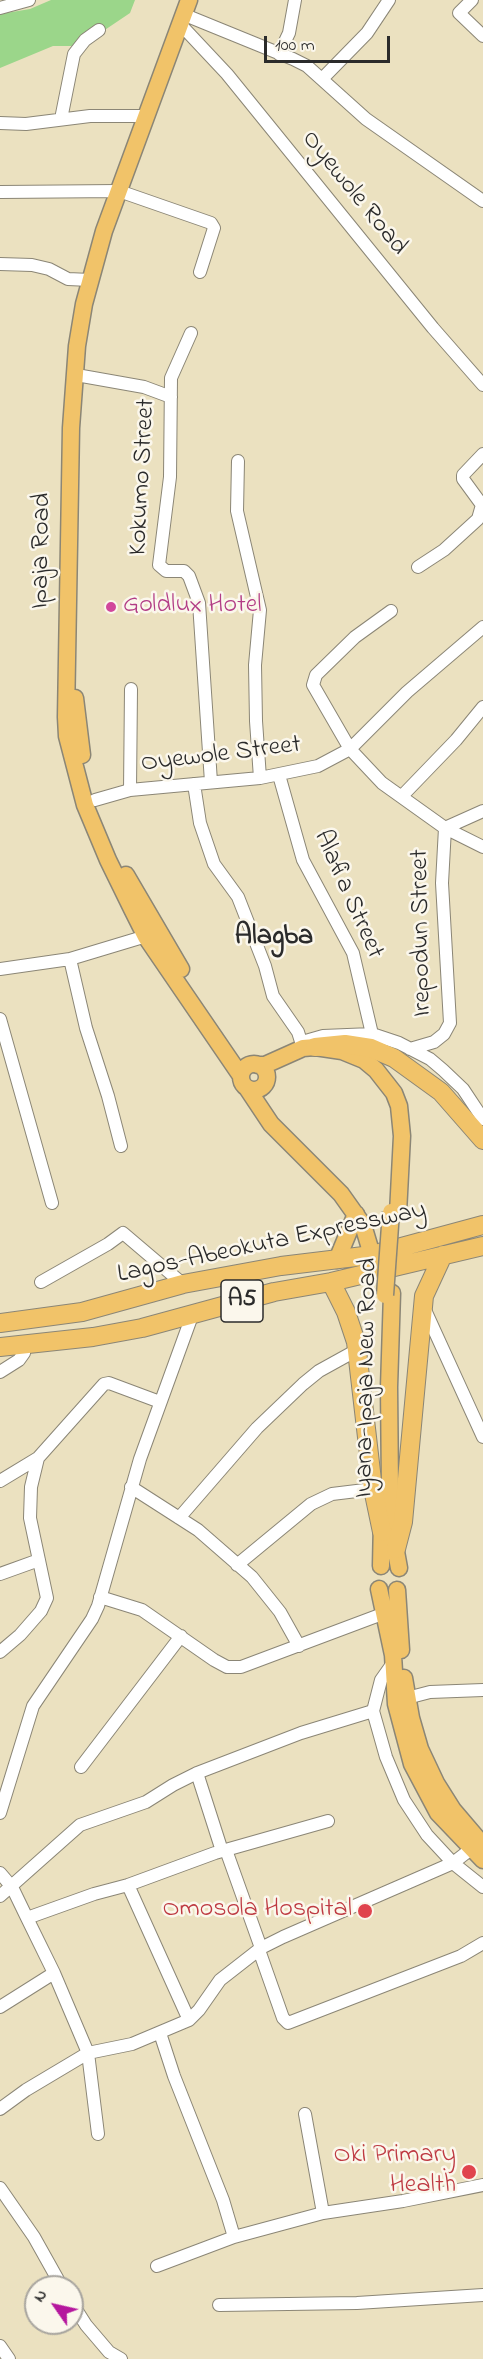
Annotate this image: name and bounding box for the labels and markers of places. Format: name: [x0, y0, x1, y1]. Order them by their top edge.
place label: Goldlux Hotel: [123, 591, 262, 623]
marker: Goldlux Hotel: [104, 600, 118, 614]
place label: Omosola Hospital: [163, 1895, 352, 1927]
marker: Omosola Hospital: [356, 1902, 374, 1920]
place label: Oki Primary Health: [333, 2141, 456, 2202]
marker: Oki Primary Health: [460, 2163, 478, 2181]

